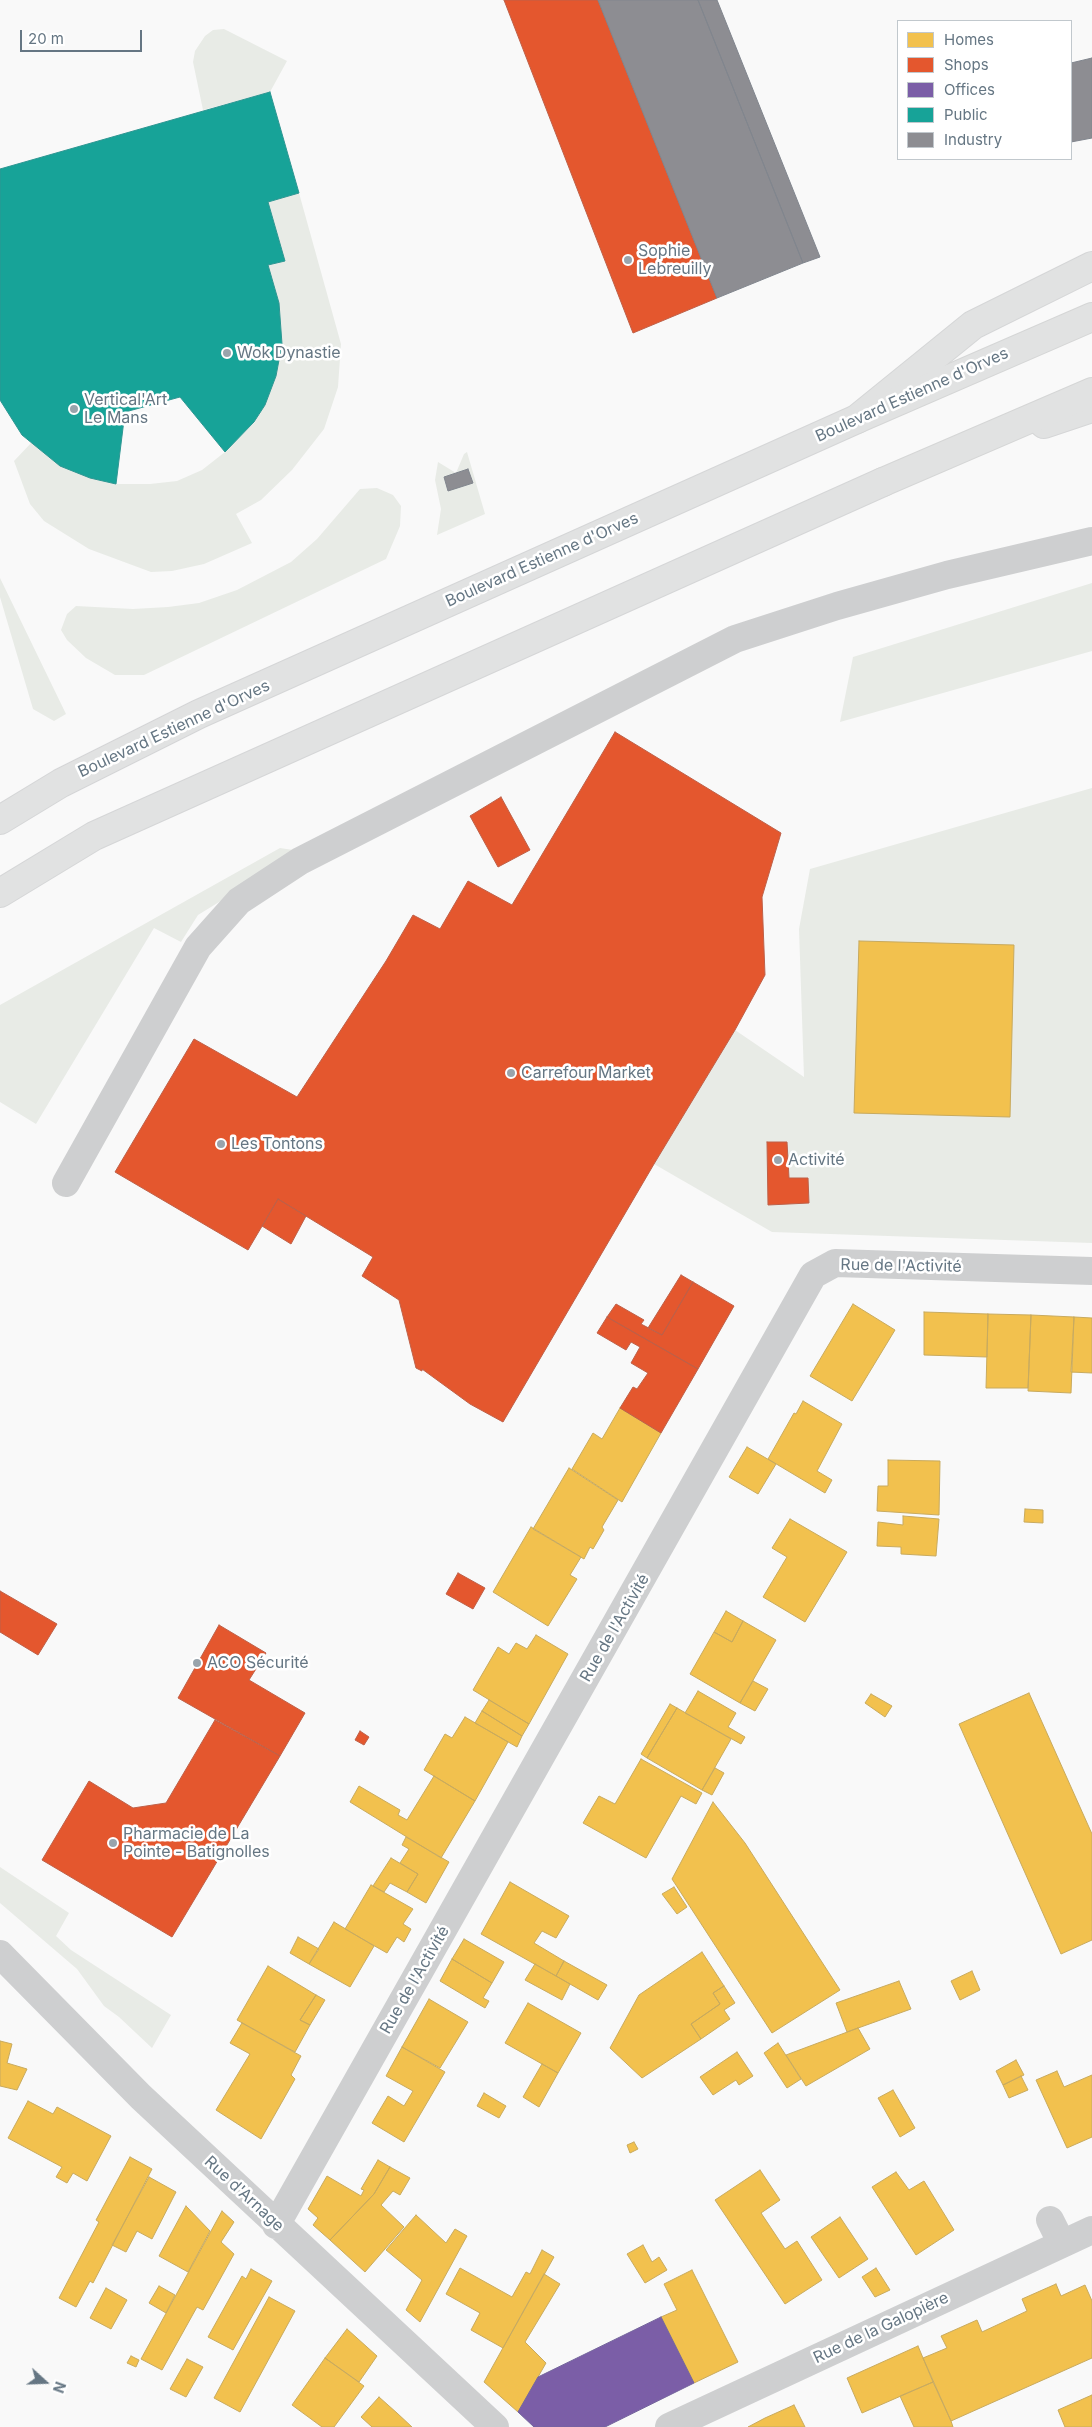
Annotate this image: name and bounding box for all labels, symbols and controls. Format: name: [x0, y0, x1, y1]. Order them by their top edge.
scale bar: [22, 20, 145, 52]
legend: [897, 20, 1072, 160]
text: 20 m: [28, 29, 64, 48]
text: Homes: [944, 30, 994, 49]
text: Shops: [944, 55, 989, 74]
text: Offices: [944, 80, 995, 99]
text: Public: [944, 105, 987, 124]
text: Industry: [944, 130, 1002, 149]
place label: Sophie Lebreuilly: [638, 241, 711, 279]
marker: Sophie Lebreuilly: [622, 254, 634, 266]
place label: Wok Dynastie: [237, 343, 341, 363]
street label: Boulevard Estienne d'Orves: [813, 344, 1011, 446]
marker: Wok Dynastie: [221, 347, 233, 359]
place label: Vertical'Art Le Mans: [84, 390, 167, 428]
marker: Vertical'Art Le Mans: [68, 403, 80, 415]
street label: Boulevard Estienne d'Orves: [443, 509, 641, 611]
street label: Boulevard Estienne d'Orves: [75, 676, 273, 782]
place label: Carrefour Market: [521, 1063, 651, 1083]
marker: Carrefour Market: [505, 1067, 517, 1079]
place label: Les Tontons: [231, 1134, 323, 1154]
marker: Les Tontons: [215, 1138, 227, 1150]
place label: Activité: [788, 1150, 845, 1170]
marker: Activité: [772, 1154, 784, 1166]
street label: Rue de l'Activité: [840, 1255, 962, 1277]
street label: Rue de l'Activité: [576, 1571, 654, 1685]
place label: ACO Sécurité: [207, 1653, 309, 1673]
marker: ACO Sécurité: [191, 1657, 203, 1669]
place label: Pharmacie de La Pointe - Batignolles: [123, 1824, 270, 1862]
marker: Pharmacie de La Pointe - Batignolles: [107, 1837, 119, 1849]
street label: Rue de l'Activité: [376, 1923, 454, 2037]
street label: Rue d'Arnage: [200, 2152, 288, 2236]
street label: Rue de la Galopière: [810, 2288, 952, 2368]
north arrow: [20, 2357, 70, 2407]
text: N: [50, 2379, 69, 2395]

